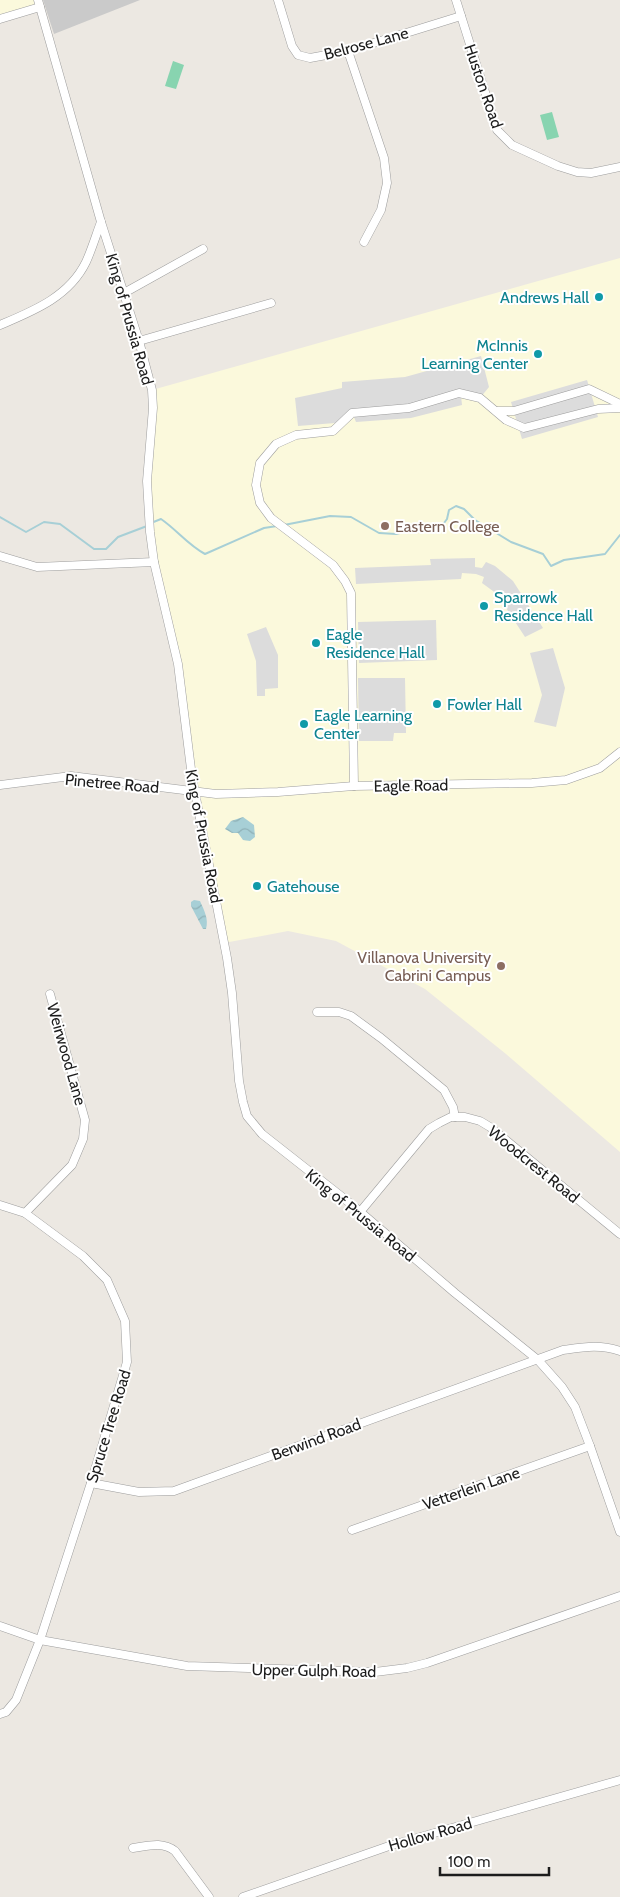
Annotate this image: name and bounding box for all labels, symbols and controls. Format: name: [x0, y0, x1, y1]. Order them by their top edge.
street label: Belrose Lane: [322, 23, 410, 64]
street label: Huston Road: [460, 42, 507, 131]
street label: King of Prussia Road: [102, 251, 157, 387]
place label: Andrews Hall: [500, 288, 589, 307]
marker: Andrews Hall: [593, 291, 605, 303]
place label: McInnis Learning Center: [421, 336, 529, 373]
marker: McInnis Learning Center: [532, 348, 544, 360]
place label: Eastern College: [395, 517, 500, 536]
marker: Eastern College: [379, 520, 391, 532]
place label: Sparrowk Residence Hall: [494, 588, 593, 625]
marker: Sparrowk Residence Hall: [478, 600, 490, 612]
place label: Eagle Residence Hall: [326, 625, 425, 662]
marker: Eagle Residence Hall: [310, 637, 322, 649]
place label: Fowler Hall: [447, 695, 522, 714]
marker: Fowler Hall: [431, 698, 443, 710]
place label: Eagle Learning Center: [314, 706, 413, 743]
marker: Eagle Learning Center: [298, 718, 310, 730]
street label: King of Prussia Road: [181, 768, 226, 905]
street label: Pinetree Road: [64, 770, 160, 797]
street label: Eagle Road: [373, 775, 449, 796]
place label: Gatehouse: [267, 877, 339, 896]
marker: Gatehouse: [251, 880, 263, 892]
place label: Villanova University Cabrini Campus: [357, 948, 491, 985]
marker: Villanova University Cabrini Campus: [495, 960, 507, 972]
street label: Weirwood Lane: [43, 1001, 90, 1108]
street label: Woodcrest Road: [484, 1122, 583, 1207]
street label: King of Prussia Road: [302, 1165, 420, 1266]
street label: Spruce Tree Road: [82, 1367, 135, 1485]
street label: Berwind Road: [269, 1414, 364, 1464]
street label: Vetterlein Lane: [420, 1463, 522, 1514]
street label: Upper Gulph Road: [251, 1660, 376, 1681]
street label: Hollow Road: [386, 1814, 474, 1855]
scale bar: [440, 1844, 549, 1876]
text: 100 m: [448, 1853, 490, 1871]

